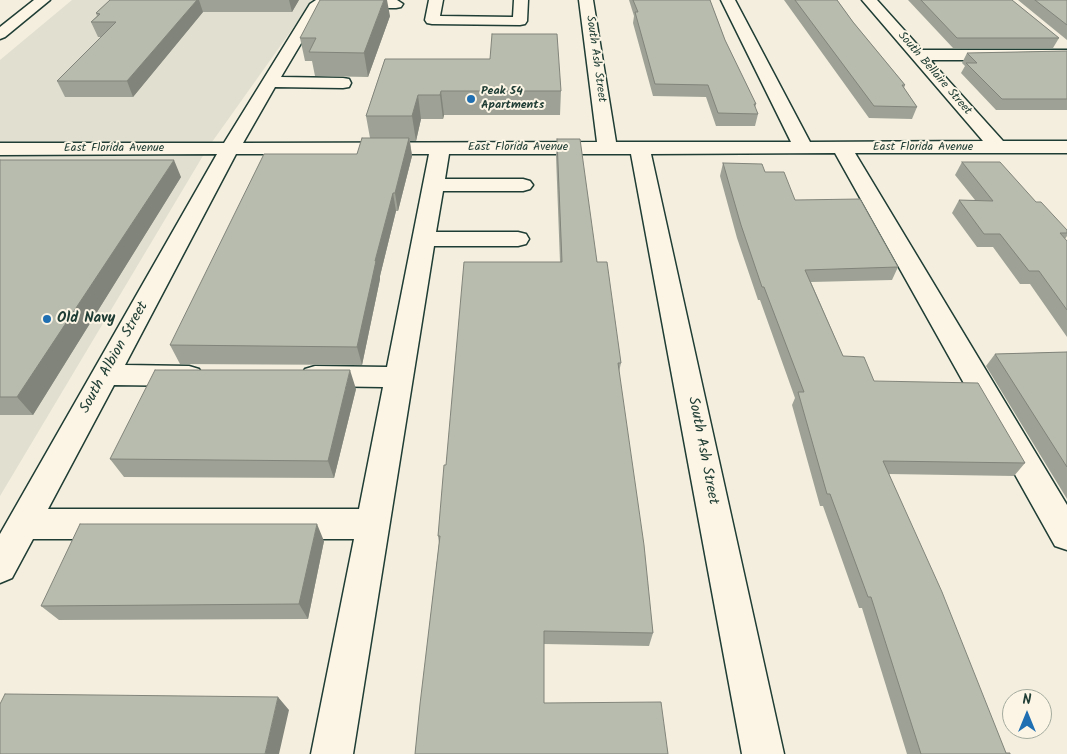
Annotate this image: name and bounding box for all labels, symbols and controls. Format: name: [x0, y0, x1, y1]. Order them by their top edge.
street label: South Ash Street: [582, 15, 608, 103]
street label: South Bellaire Street: [894, 29, 974, 119]
place label: Peak 54 Apartments: [481, 85, 544, 113]
marker: Peak 54 Apartments: [465, 93, 477, 105]
street label: East Florida Avenue: [468, 141, 568, 155]
street label: East Florida Avenue: [873, 141, 973, 155]
street label: East Florida Avenue: [64, 142, 164, 156]
street label: South Albion Street: [77, 299, 153, 417]
place label: Old Navy: [57, 310, 115, 328]
marker: Old Navy: [41, 313, 53, 325]
street label: South Ash Street: [683, 396, 721, 506]
north arrow: [1002, 689, 1052, 739]
text: N: [1023, 689, 1031, 711]

